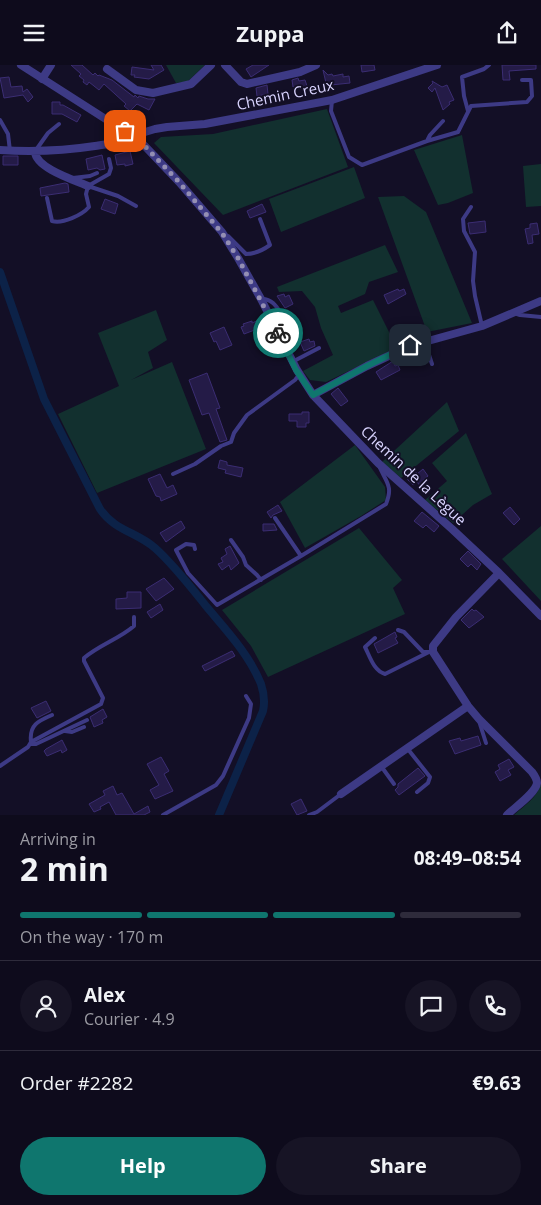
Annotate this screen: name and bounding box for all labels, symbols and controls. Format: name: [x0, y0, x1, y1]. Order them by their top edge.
text: Zuppa: [236, 18, 305, 48]
icon: menu: [20, 19, 48, 47]
icon: share: [493, 19, 521, 47]
street label: Chemin Creux: [235, 74, 336, 114]
pin: [104, 110, 146, 152]
icon: bag: [111, 117, 139, 145]
courier: [253, 308, 303, 358]
icon: bike: [264, 319, 292, 347]
pin: [389, 324, 431, 366]
icon: home: [396, 331, 424, 359]
street label: Chemin de la Lègue: [357, 421, 471, 529]
text: Arriving in: [20, 828, 96, 850]
text: 08:49–08:54: [414, 845, 521, 871]
text: 2 min: [20, 847, 109, 890]
text: On the way · 170 m: [20, 926, 163, 948]
button: person: [20, 980, 72, 1032]
button: chat: [405, 980, 457, 1032]
button: phone: [469, 980, 521, 1032]
text: Alex: [84, 982, 125, 1008]
text: Courier · 4.9: [84, 1008, 175, 1030]
text: Order #2282: [20, 1070, 133, 1096]
text: €9.63: [472, 1070, 521, 1096]
button: Help: [20, 1137, 266, 1195]
button: Share: [276, 1137, 521, 1195]

